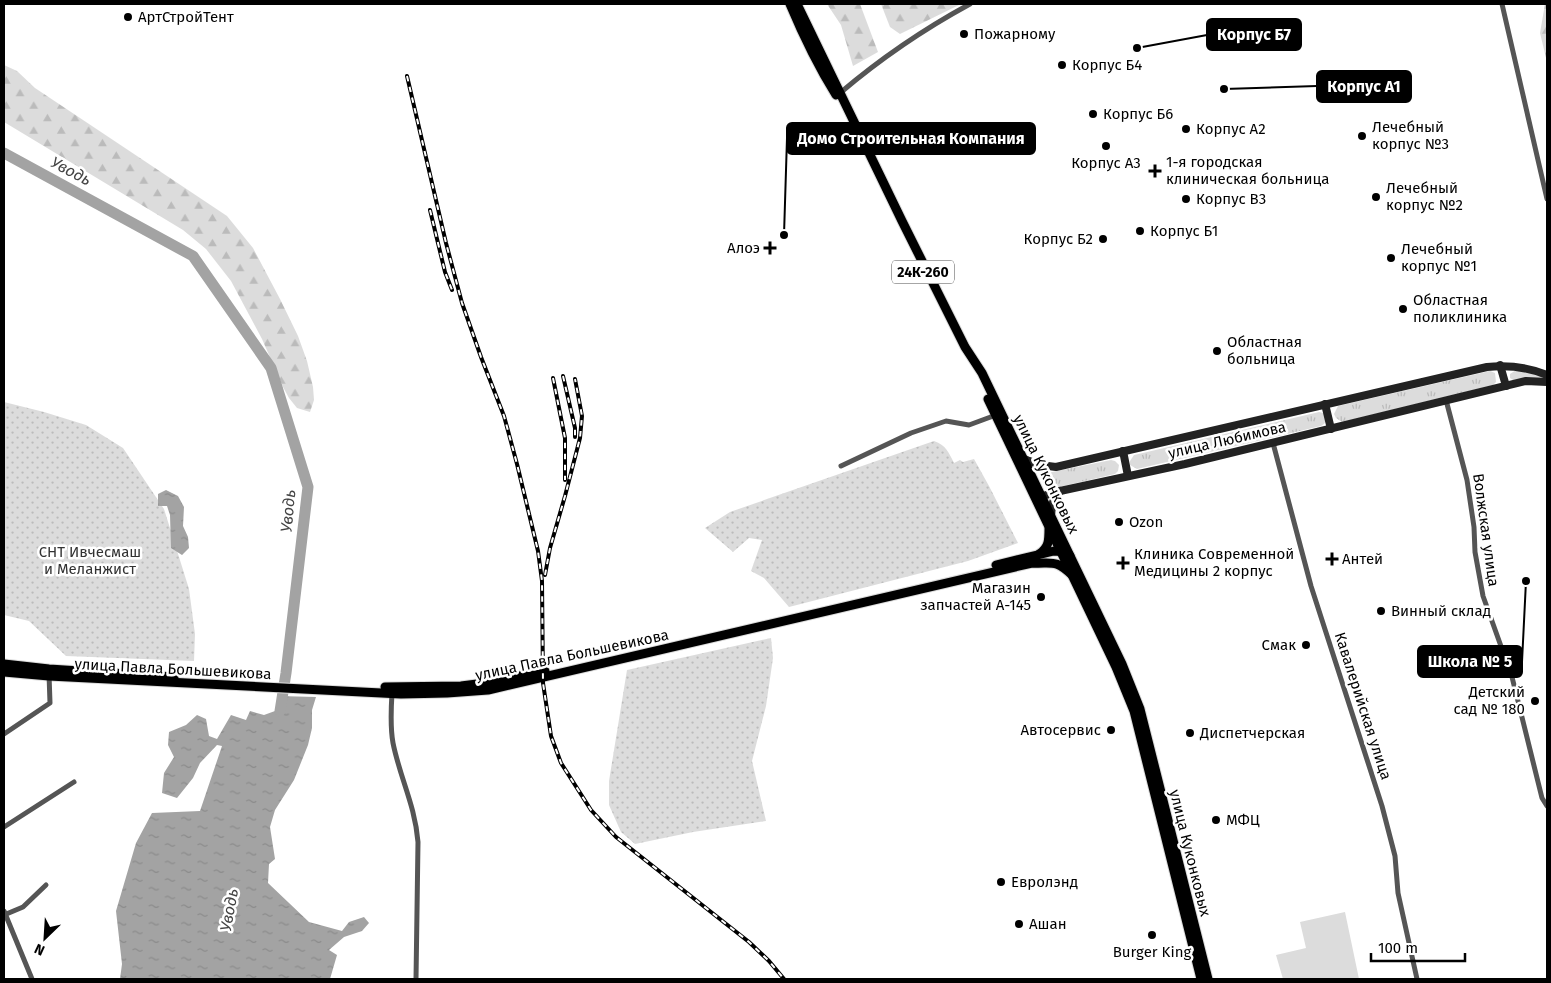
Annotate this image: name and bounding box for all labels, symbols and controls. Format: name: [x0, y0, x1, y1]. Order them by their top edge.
place label: АртСтройТент: [138, 8, 234, 26]
marker: АртСтройТент: [122, 11, 134, 23]
callout: Корпус Б7: [1207, 19, 1301, 50]
place label: Пожарному: [974, 25, 1056, 43]
text: Корпус Б7: [1217, 25, 1291, 44]
marker: Пожарному: [958, 28, 970, 40]
place label: Корпус Б4: [1072, 56, 1142, 74]
marker: Корпус Б4: [1056, 59, 1068, 71]
callout: Корпус А1: [1317, 71, 1411, 102]
text: Корпус А1: [1327, 77, 1401, 96]
place label: Корпус Б6: [1103, 105, 1173, 123]
marker: Корпус Б6: [1087, 108, 1099, 120]
place label: Лечебный корпус №3: [1372, 118, 1449, 153]
place label: Корпус А2: [1196, 120, 1266, 138]
callout: Домо Строительная Компания: [787, 123, 1035, 154]
marker: Корпус А2: [1180, 123, 1192, 135]
text: Домо Строительная Компания: [796, 129, 1025, 148]
marker: Лечебный корпус №3: [1356, 130, 1368, 142]
marker: Корпус А3: [1100, 140, 1112, 152]
water label: Уводь: [48, 153, 94, 189]
place label: 1-я городская клиническая больница: [1166, 153, 1329, 188]
place label: Корпус А3: [1071, 154, 1141, 172]
marker: 1-я городская клиническая больница: [1148, 164, 1162, 178]
place label: Лечебный корпус №2: [1386, 179, 1463, 214]
place label: Корпус В3: [1196, 190, 1266, 208]
marker: Лечебный корпус №2: [1370, 191, 1382, 203]
marker: Корпус В3: [1180, 193, 1192, 205]
place label: Корпус Б1: [1150, 222, 1218, 240]
marker: Корпус Б1: [1134, 225, 1146, 237]
place label: Корпус Б2: [1024, 230, 1093, 248]
marker: Корпус Б2: [1097, 233, 1109, 245]
place label: Алоэ: [727, 239, 760, 257]
place label: Лечебный корпус №1: [1401, 240, 1477, 275]
marker: Алоэ: [764, 242, 776, 254]
marker: Лечебный корпус №1: [1385, 252, 1397, 264]
road number: 24К-260: [892, 260, 954, 284]
place label: Областная поликлиника: [1413, 291, 1507, 326]
marker: Областная поликлиника: [1397, 303, 1409, 315]
place label: Областная больница: [1227, 333, 1302, 368]
marker: Областная больница: [1211, 345, 1223, 357]
street label: улица Куконковых: [1009, 411, 1083, 537]
street label: улица Любимова: [1166, 418, 1288, 462]
street label: Волжская улица: [1469, 472, 1503, 588]
water label: Уводь: [277, 489, 299, 533]
place label: Ozon: [1129, 513, 1163, 531]
marker: Ozon: [1113, 516, 1125, 528]
park label: СНТ Ивчесмаш и Меланжист: [39, 543, 141, 578]
place label: Клиника Современной Медицины 2 корпус: [1134, 545, 1294, 580]
place label: Антей: [1342, 550, 1383, 568]
marker: Антей: [1326, 553, 1338, 565]
marker: Клиника Современной Медицины 2 корпус: [1116, 556, 1130, 570]
place label: Магазин запчастей А-145: [920, 579, 1031, 614]
marker: Магазин запчастей А-145: [1035, 591, 1047, 603]
place label: Винный склад: [1391, 602, 1491, 620]
marker: Винный склад: [1375, 605, 1387, 617]
street label: улица Павла Большевикова: [474, 626, 670, 684]
street label: Кавалерийская улица: [1331, 630, 1395, 782]
place label: Смак: [1262, 636, 1296, 654]
marker: Смак: [1300, 639, 1312, 651]
callout: Школа № 5: [1418, 646, 1522, 677]
text: Школа № 5: [1428, 652, 1513, 671]
street label: улица Павла Большевикова: [74, 655, 272, 683]
place label: Детский сад № 180: [1454, 683, 1525, 718]
marker: Детский сад № 180: [1529, 695, 1541, 707]
place label: Автосервис: [1021, 721, 1101, 739]
marker: Автосервис: [1105, 724, 1117, 736]
place label: Диспетчерская: [1199, 724, 1305, 742]
marker: Диспетчерская: [1184, 727, 1196, 739]
street label: улица Куконковых: [1166, 788, 1215, 919]
place label: МФЦ: [1226, 811, 1260, 829]
marker: МФЦ: [1210, 814, 1222, 826]
place label: Евролэнд: [1011, 873, 1078, 891]
marker: Евролэнд: [995, 876, 1007, 888]
water label: Уводь: [216, 887, 242, 933]
north arrow: [20, 913, 70, 963]
place label: Ашан: [1029, 915, 1067, 933]
marker: Ашан: [1013, 918, 1025, 930]
marker: Burger King: [1146, 929, 1158, 941]
scale bar: [1371, 930, 1465, 962]
text: 100 m: [1378, 939, 1418, 957]
text: N: [32, 940, 48, 959]
place label: Burger King: [1113, 943, 1191, 961]

